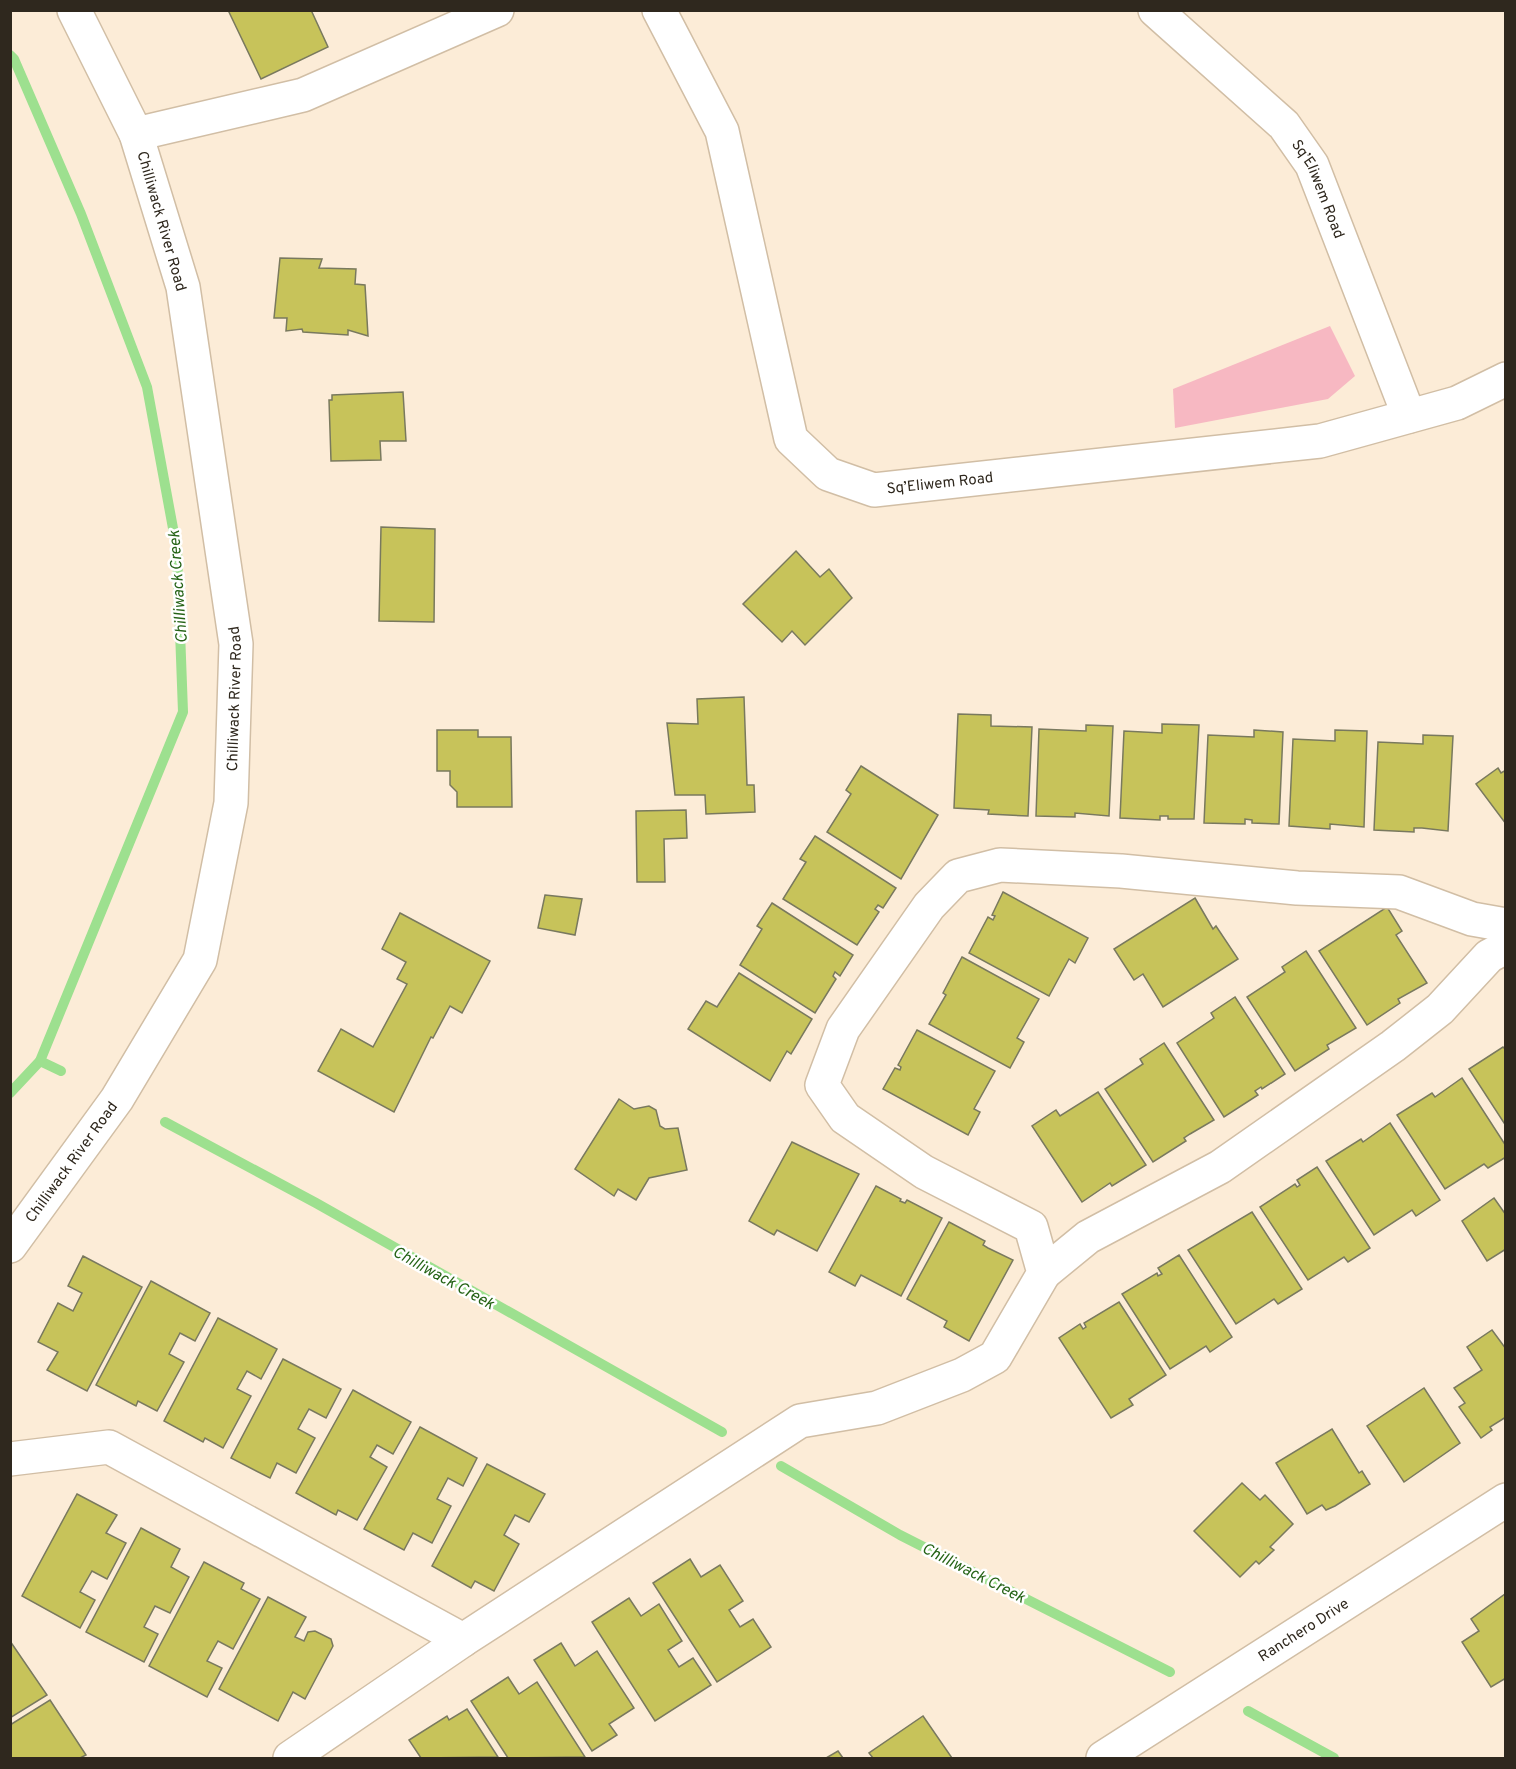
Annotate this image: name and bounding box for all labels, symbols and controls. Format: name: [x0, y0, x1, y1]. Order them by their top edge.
street label: Sq’Eliwem Road: [1286, 136, 1348, 242]
street label: Chilliwack River Road: [131, 149, 190, 294]
street label: Sq’Eliwem Road: [886, 469, 994, 500]
water label: Chilliwack Creek: [165, 529, 193, 644]
street label: Chilliwack River Road: [224, 625, 247, 772]
street label: Chilliwack River Road: [22, 1099, 123, 1227]
water label: Chilliwack Creek: [389, 1243, 498, 1315]
water label: Chilliwack Creek: [918, 1539, 1029, 1609]
street label: Ranchero Drive: [1255, 1595, 1353, 1667]

